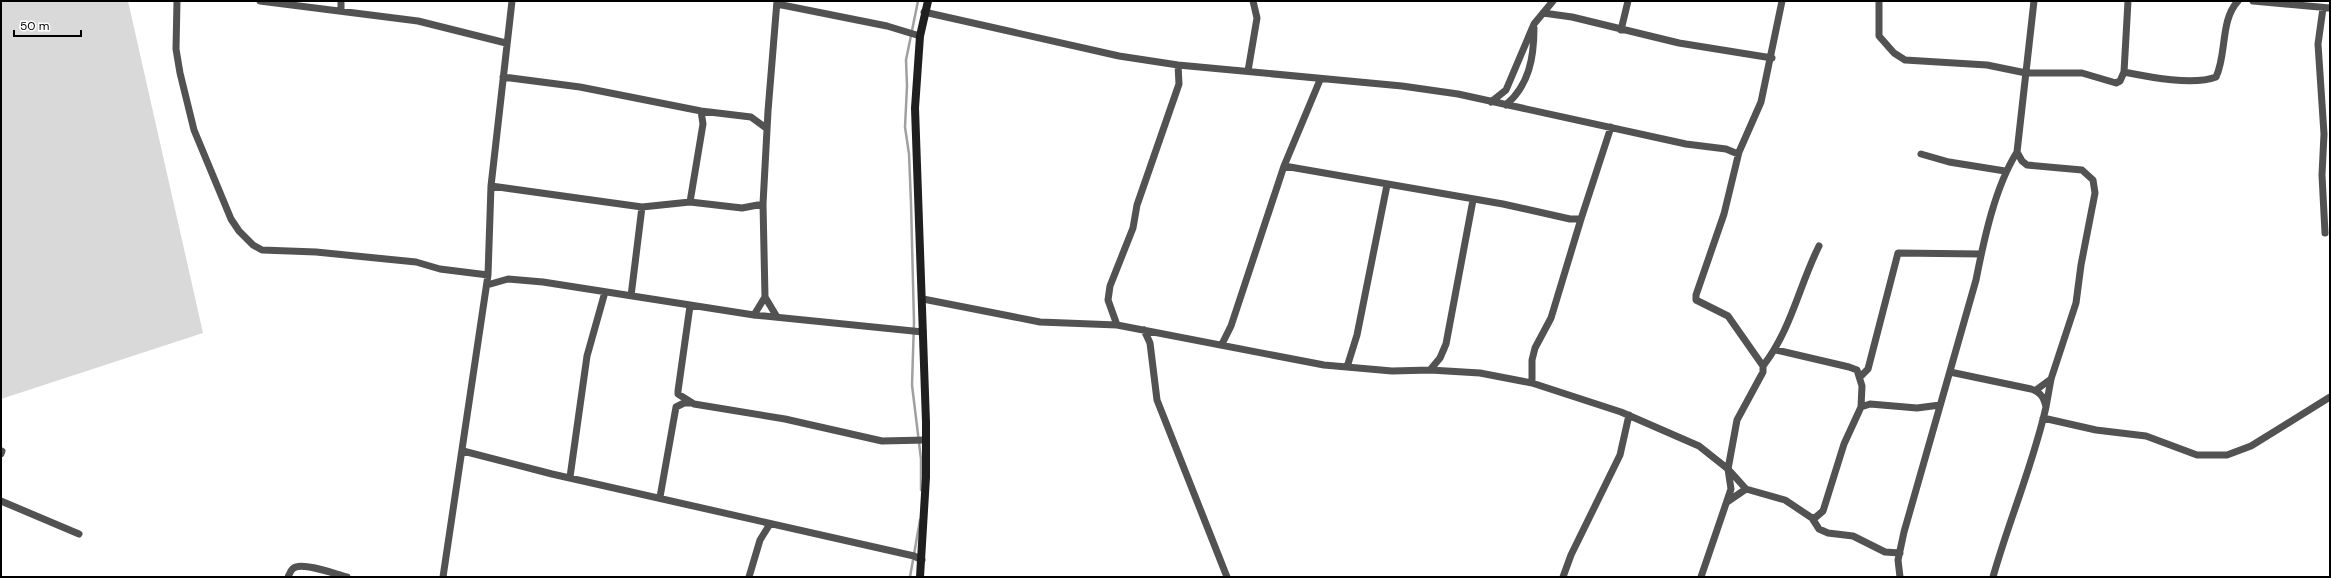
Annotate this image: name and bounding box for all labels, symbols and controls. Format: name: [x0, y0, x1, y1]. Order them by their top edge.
scale bar: [14, 12, 81, 38]
text: 50 m: [20, 18, 49, 34]

